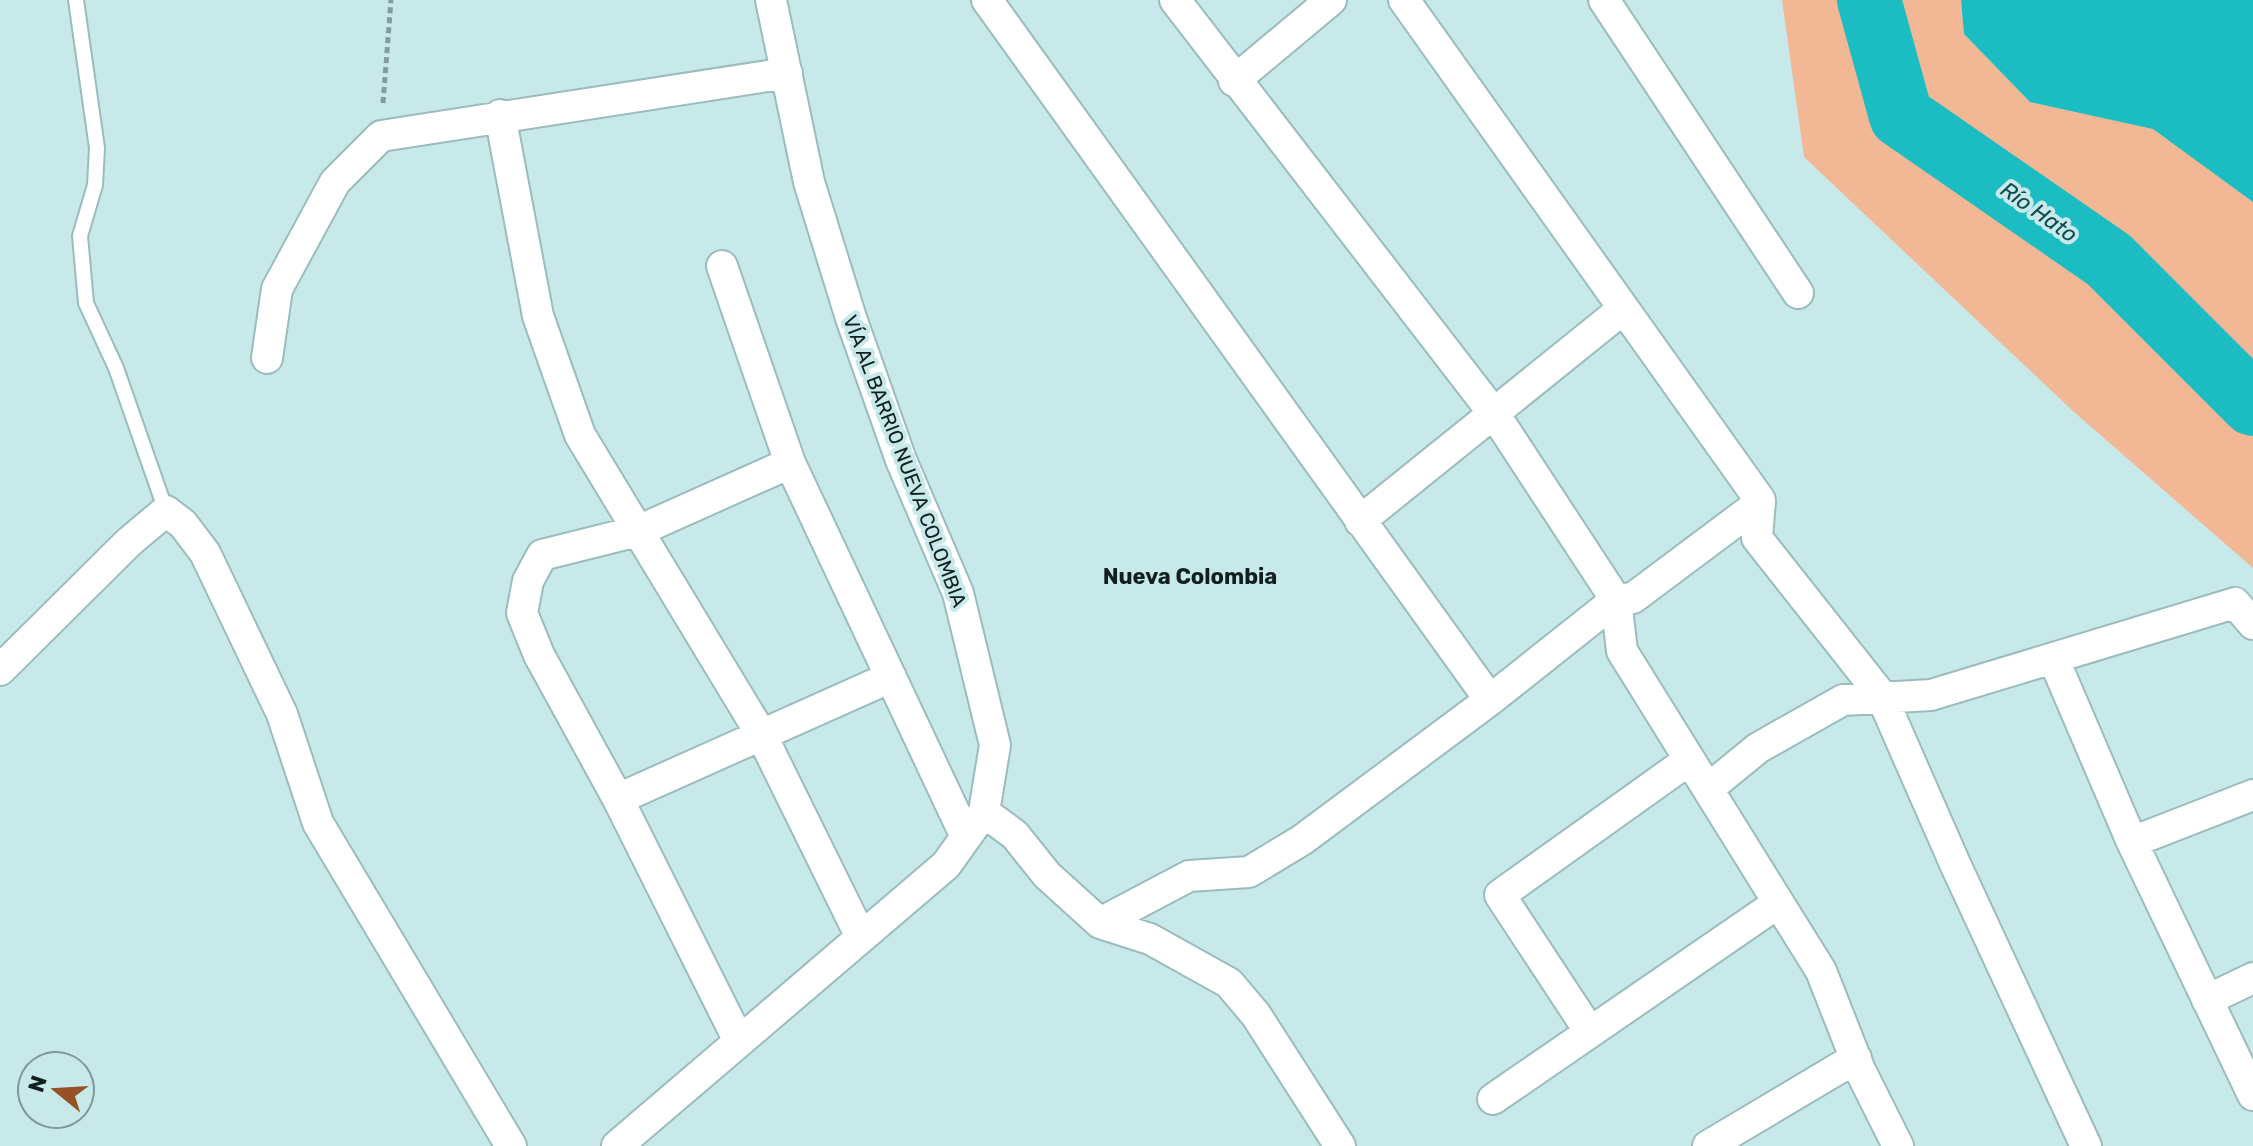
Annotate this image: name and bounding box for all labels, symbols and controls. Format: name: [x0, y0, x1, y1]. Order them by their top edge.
water label: Río Hato: [1995, 176, 2083, 248]
street label: VÍA AL BARRIO NUEVA COLOMBIA: [838, 312, 972, 610]
district label: Nueva Colombia: [1103, 563, 1277, 590]
north arrow: [16, 1050, 96, 1130]
text: N: [22, 1072, 53, 1096]

